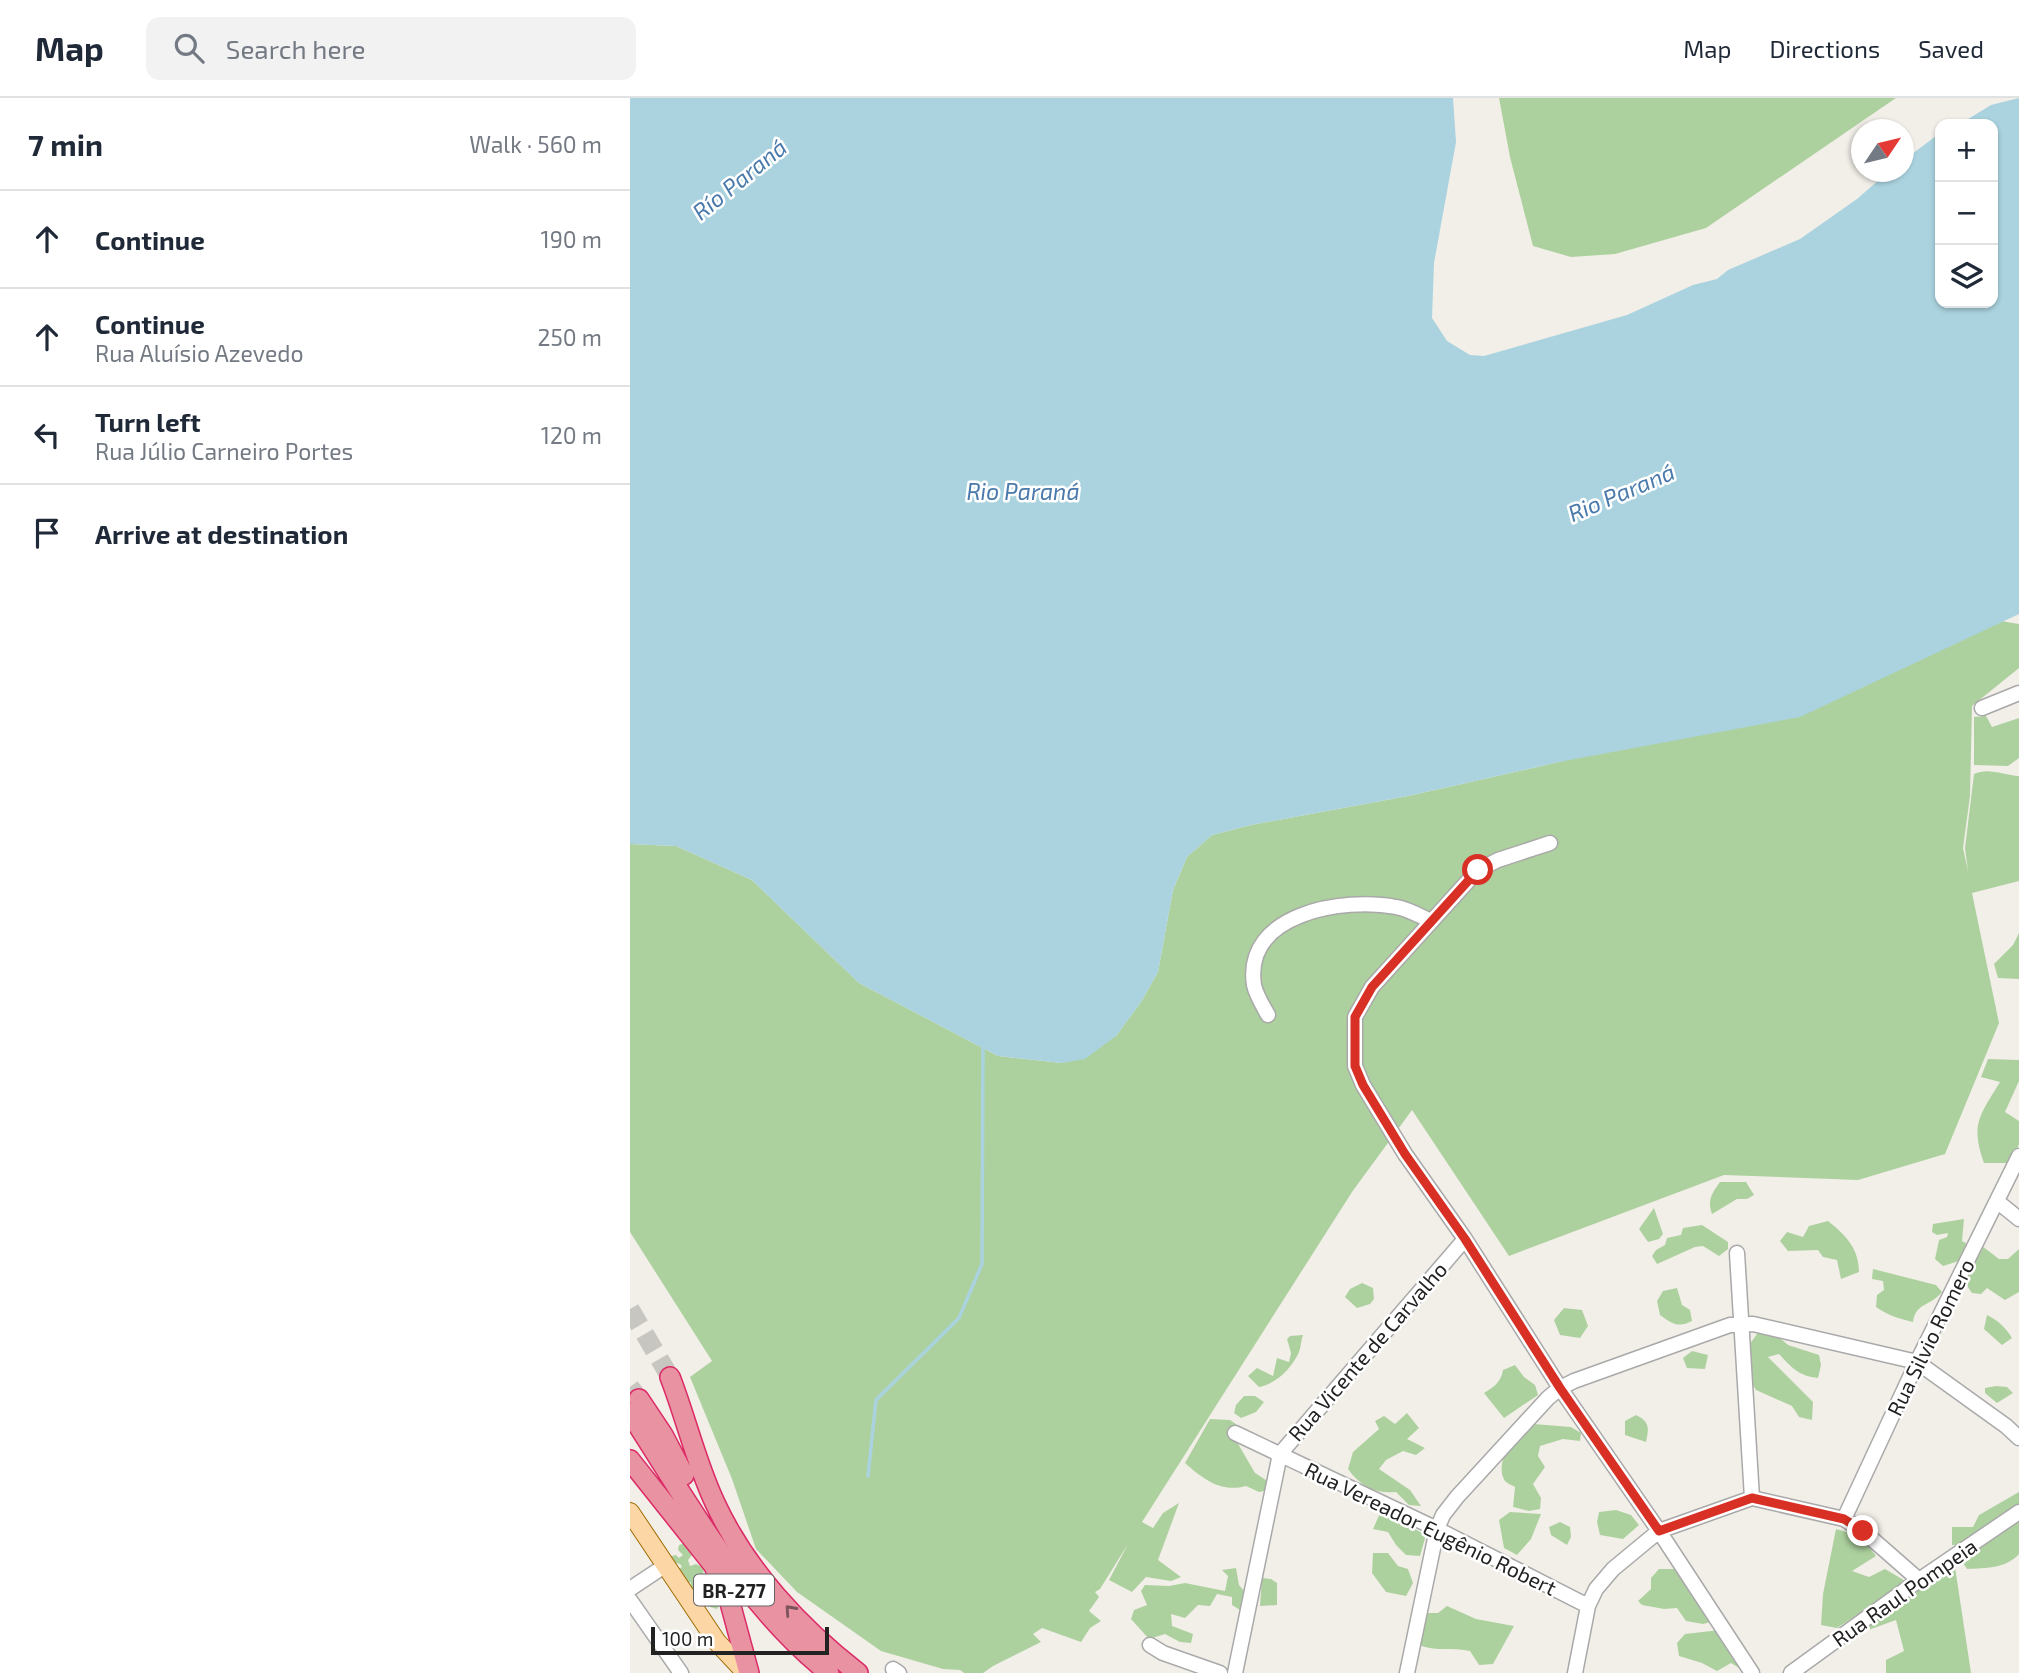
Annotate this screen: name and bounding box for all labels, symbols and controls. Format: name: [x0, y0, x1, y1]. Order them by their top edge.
search box: [146, 17, 636, 80]
text: Map: [35, 28, 104, 68]
icon: search: [170, 29, 208, 67]
text: Search here: [226, 33, 365, 64]
text: Map: [1683, 34, 1731, 63]
text: Directions: [1769, 34, 1880, 63]
text: Saved: [1918, 34, 1984, 63]
north arrow: [1851, 119, 1914, 182]
map controls: [1935, 119, 1998, 308]
button: +: [1935, 119, 1998, 182]
text: 7 min: [28, 126, 103, 162]
text: Walk · 560 m: [469, 130, 602, 158]
water label: Río Paraná: [686, 132, 792, 226]
button: −: [1935, 182, 1998, 245]
icon: ahead: [28, 220, 66, 258]
text: Continue: [95, 224, 205, 255]
text: 190 m: [541, 225, 602, 253]
button: layers: [1935, 245, 1998, 308]
text: Continue: [95, 308, 205, 339]
icon: ahead: [28, 318, 66, 356]
text: 250 m: [538, 323, 602, 351]
text: Rua Aluísio Azevedo: [95, 339, 303, 367]
text: Turn left: [95, 406, 201, 437]
icon: left: [28, 416, 66, 454]
text: 120 m: [541, 421, 602, 449]
text: Rua Júlio Carneiro Portes: [95, 437, 353, 465]
water label: Rio Paraná: [1563, 457, 1679, 527]
water label: Rio Paraná: [966, 477, 1080, 505]
icon: arrive: [28, 514, 66, 552]
text: Arrive at destination: [95, 518, 348, 549]
route start: [1462, 854, 1493, 885]
street label: Rua Silvio Romero: [1881, 1254, 1979, 1420]
street label: Rua Vicente de Carvalho: [1282, 1256, 1452, 1446]
street label: Rua Vereador Eugênio Robert: [1301, 1456, 1561, 1600]
route end: [1847, 1515, 1878, 1546]
street label: Rua Raul Pompeia: [1827, 1533, 1981, 1651]
road number: BR-277: [694, 1574, 774, 1606]
one-way arrow: [786, 1605, 798, 1618]
scale bar: [651, 1624, 830, 1656]
text: 100 m: [662, 1627, 713, 1650]

